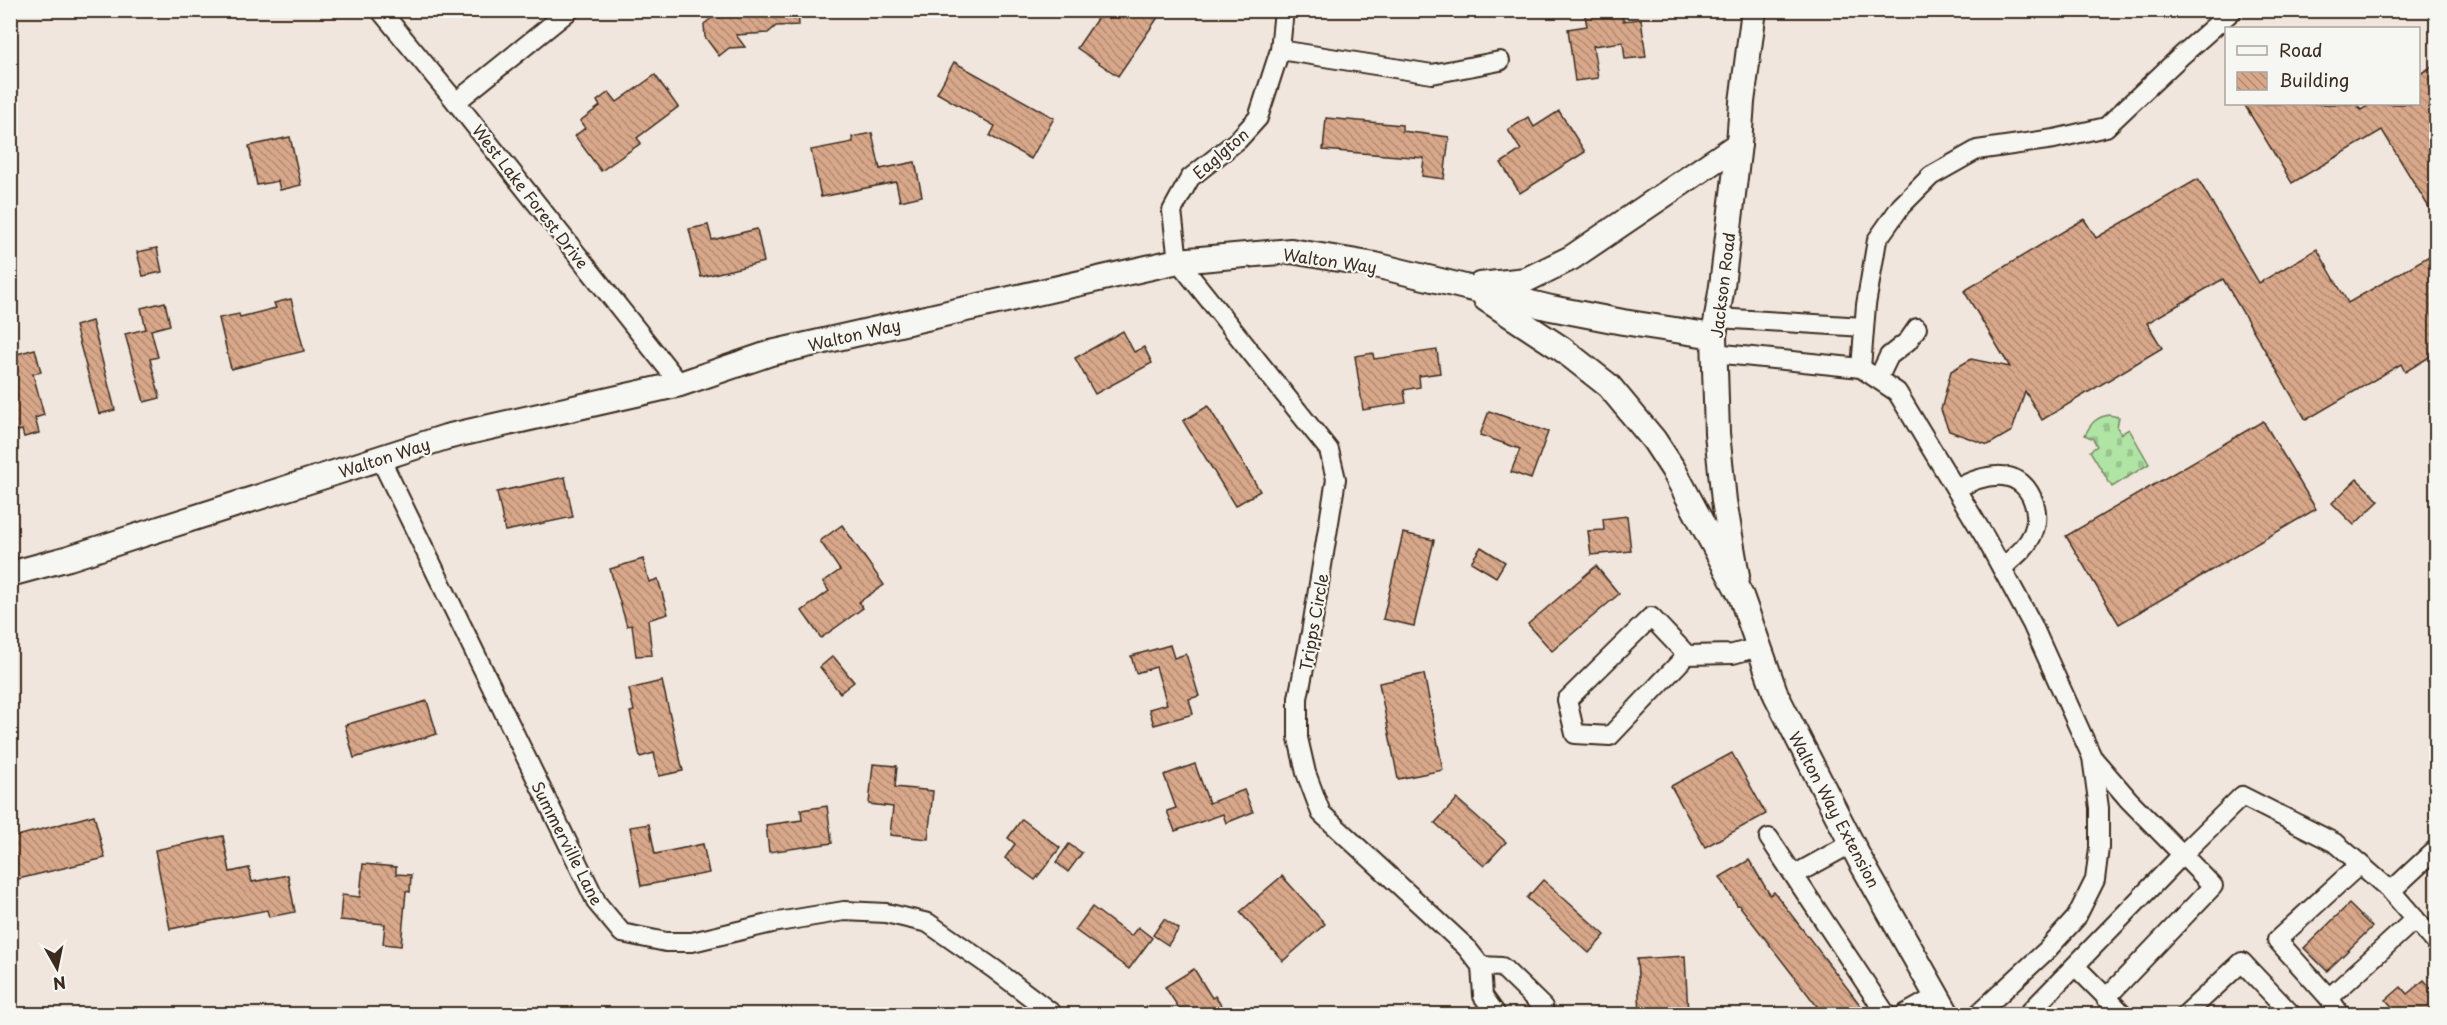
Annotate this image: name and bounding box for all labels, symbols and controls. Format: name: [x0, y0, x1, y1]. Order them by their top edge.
legend: [2225, 27, 2420, 105]
text: Road: [2279, 36, 2323, 63]
text: Building: [2279, 66, 2349, 93]
street label: West Lake Forest Drive: [467, 119, 595, 273]
street label: Eaglgton: [1187, 122, 1253, 184]
street label: Jackson Road: [1704, 231, 1740, 339]
street label: Walton Way: [1281, 242, 1379, 278]
street label: Walton Way: [805, 312, 903, 356]
street label: Walton Way: [335, 431, 433, 483]
street label: Tripps Circle: [1293, 571, 1333, 673]
street label: Walton Way Extension: [1784, 726, 1886, 892]
street label: Summerville Lane: [526, 777, 610, 909]
north arrow: [27, 938, 87, 998]
text: N: [51, 971, 68, 997]

